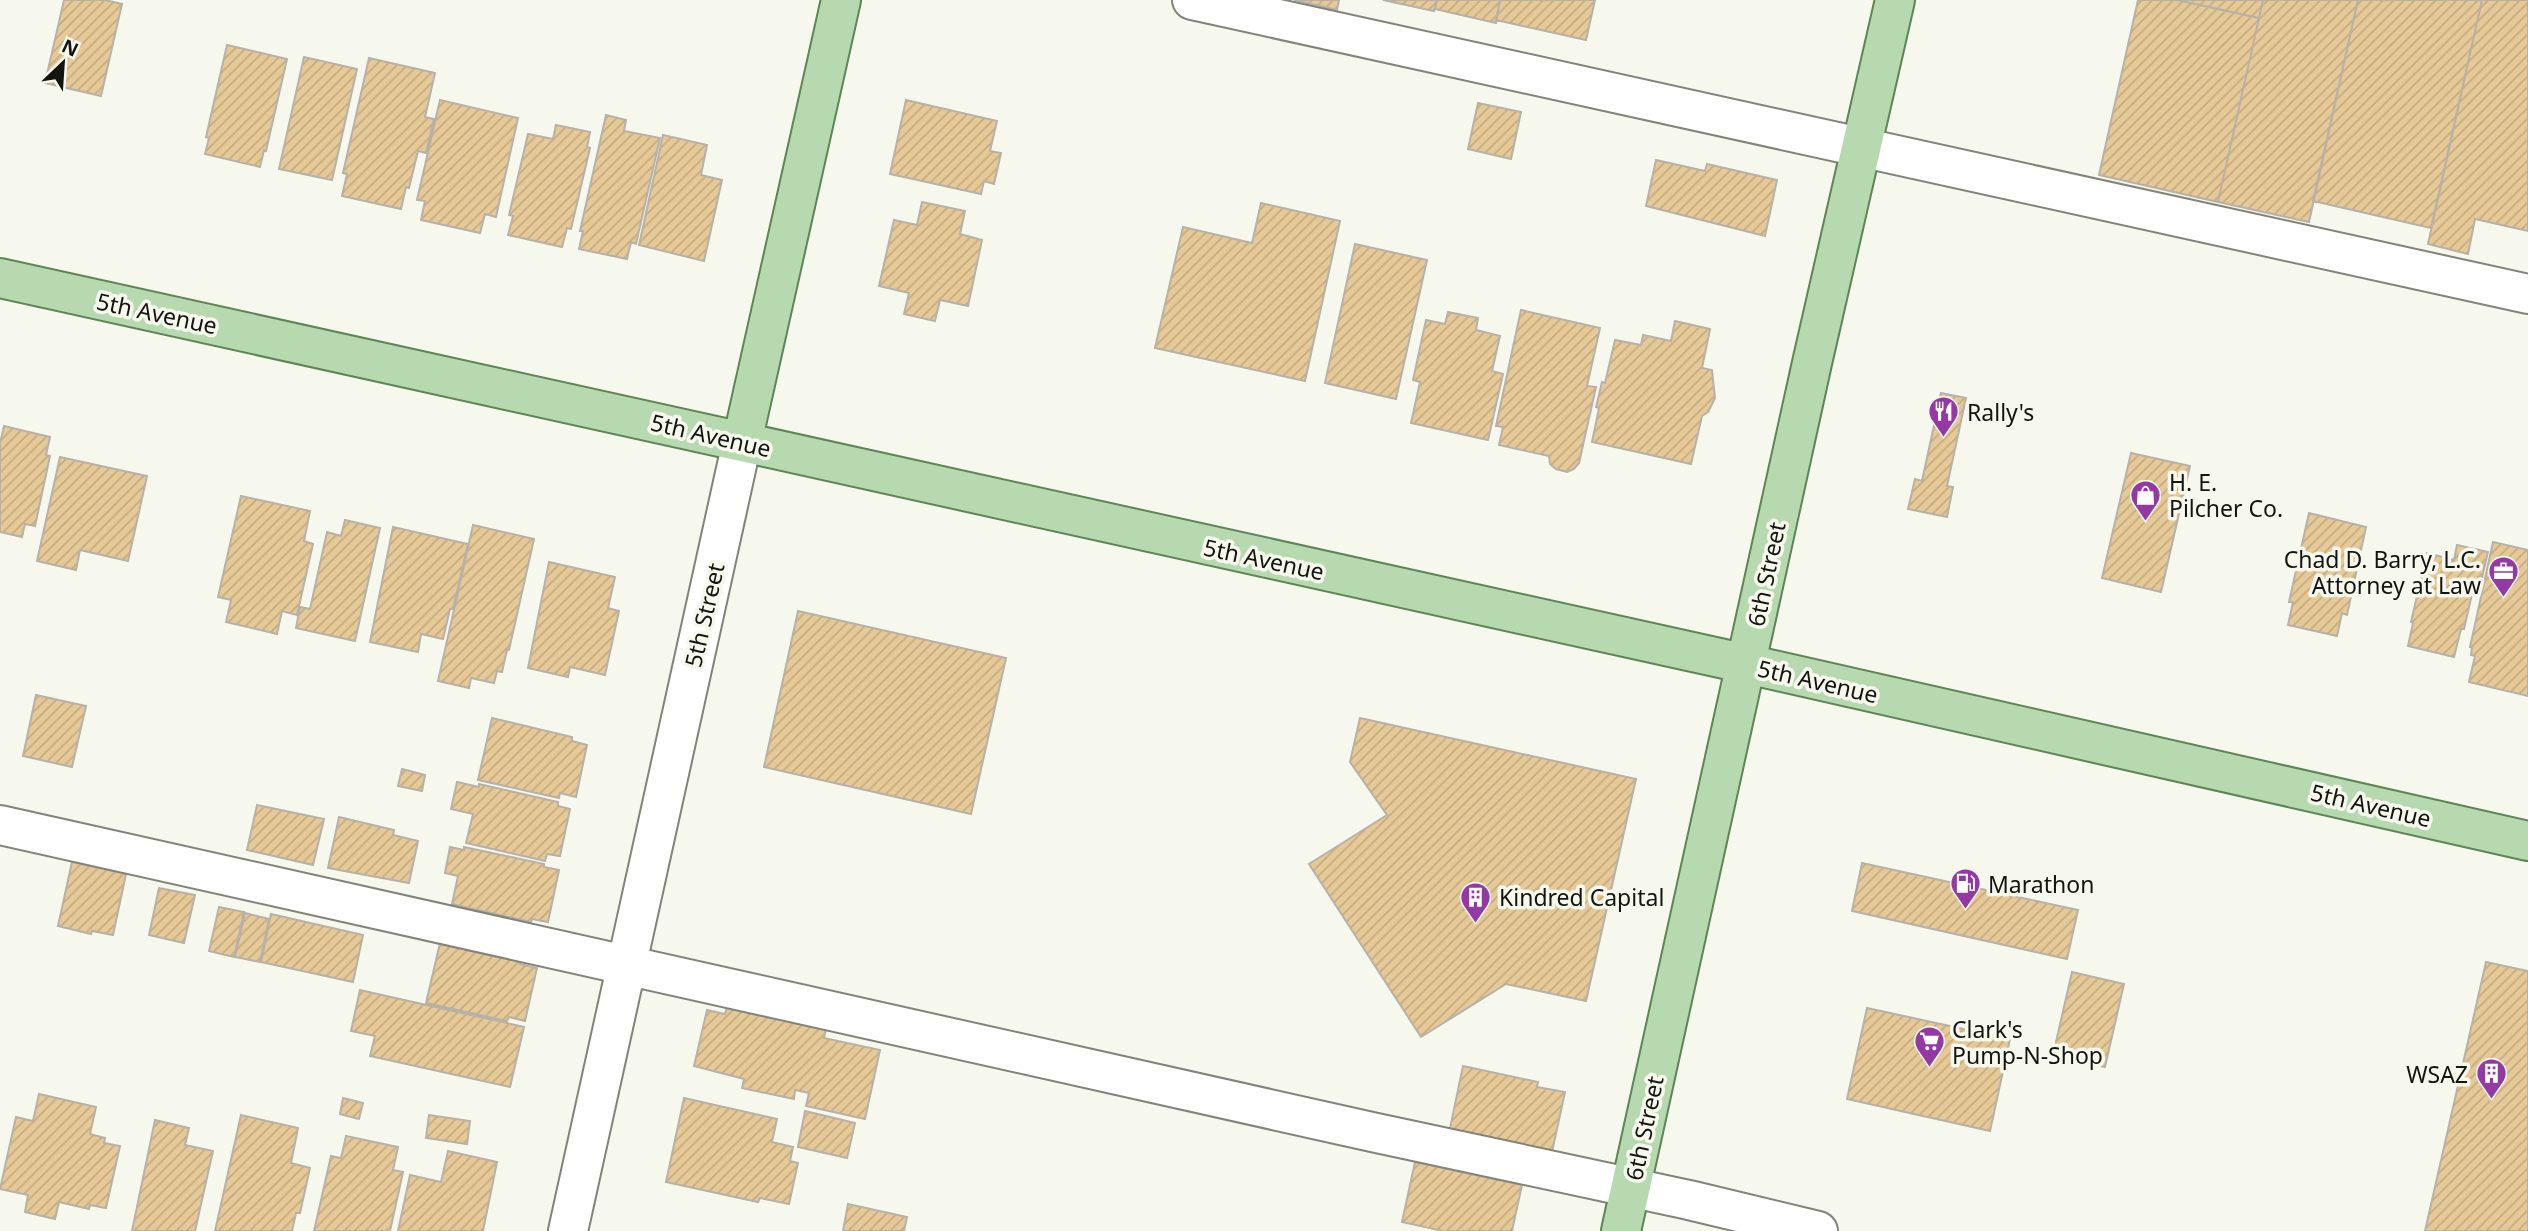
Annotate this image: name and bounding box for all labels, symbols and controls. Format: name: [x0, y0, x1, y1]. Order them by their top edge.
north arrow: [28, 28, 98, 98]
text: N: [58, 33, 83, 63]
street label: 5th Avenue: [94, 285, 220, 341]
restaurant icon: Rally's: [1927, 395, 1961, 439]
place label: Rally's: [1967, 396, 2034, 428]
street label: 5th Avenue: [648, 406, 774, 464]
place label: H. E. Pilcher Co.: [2169, 466, 2283, 524]
shop icon: H. E. Pilcher Co.: [2129, 478, 2163, 522]
street label: 6th Street: [1739, 519, 1793, 629]
street label: 5th Avenue: [1201, 531, 1327, 587]
place label: Chad D. Barry, L.C. Attorney at Law: [2284, 543, 2481, 601]
office icon: Chad D. Barry, L.C. Attorney at Law: [2487, 555, 2521, 599]
street label: 5th Street: [677, 560, 731, 670]
street label: 5th Avenue: [1755, 652, 1881, 710]
street label: 5th Avenue: [2308, 776, 2434, 834]
fuel station icon: Marathon: [1948, 867, 1982, 911]
place label: Marathon: [1988, 868, 2094, 900]
building icon: Kindred Capital: [1459, 880, 1493, 924]
place label: Kindred Capital: [1499, 881, 1664, 913]
place label: Clark's Pump-N-Shop: [1952, 1013, 2103, 1071]
supermarket icon: Clark's Pump-N-Shop: [1912, 1025, 1946, 1069]
building icon: WSAZ: [2474, 1057, 2508, 1101]
place label: WSAZ: [2406, 1058, 2468, 1090]
street label: 6th Street: [1617, 1073, 1671, 1183]

